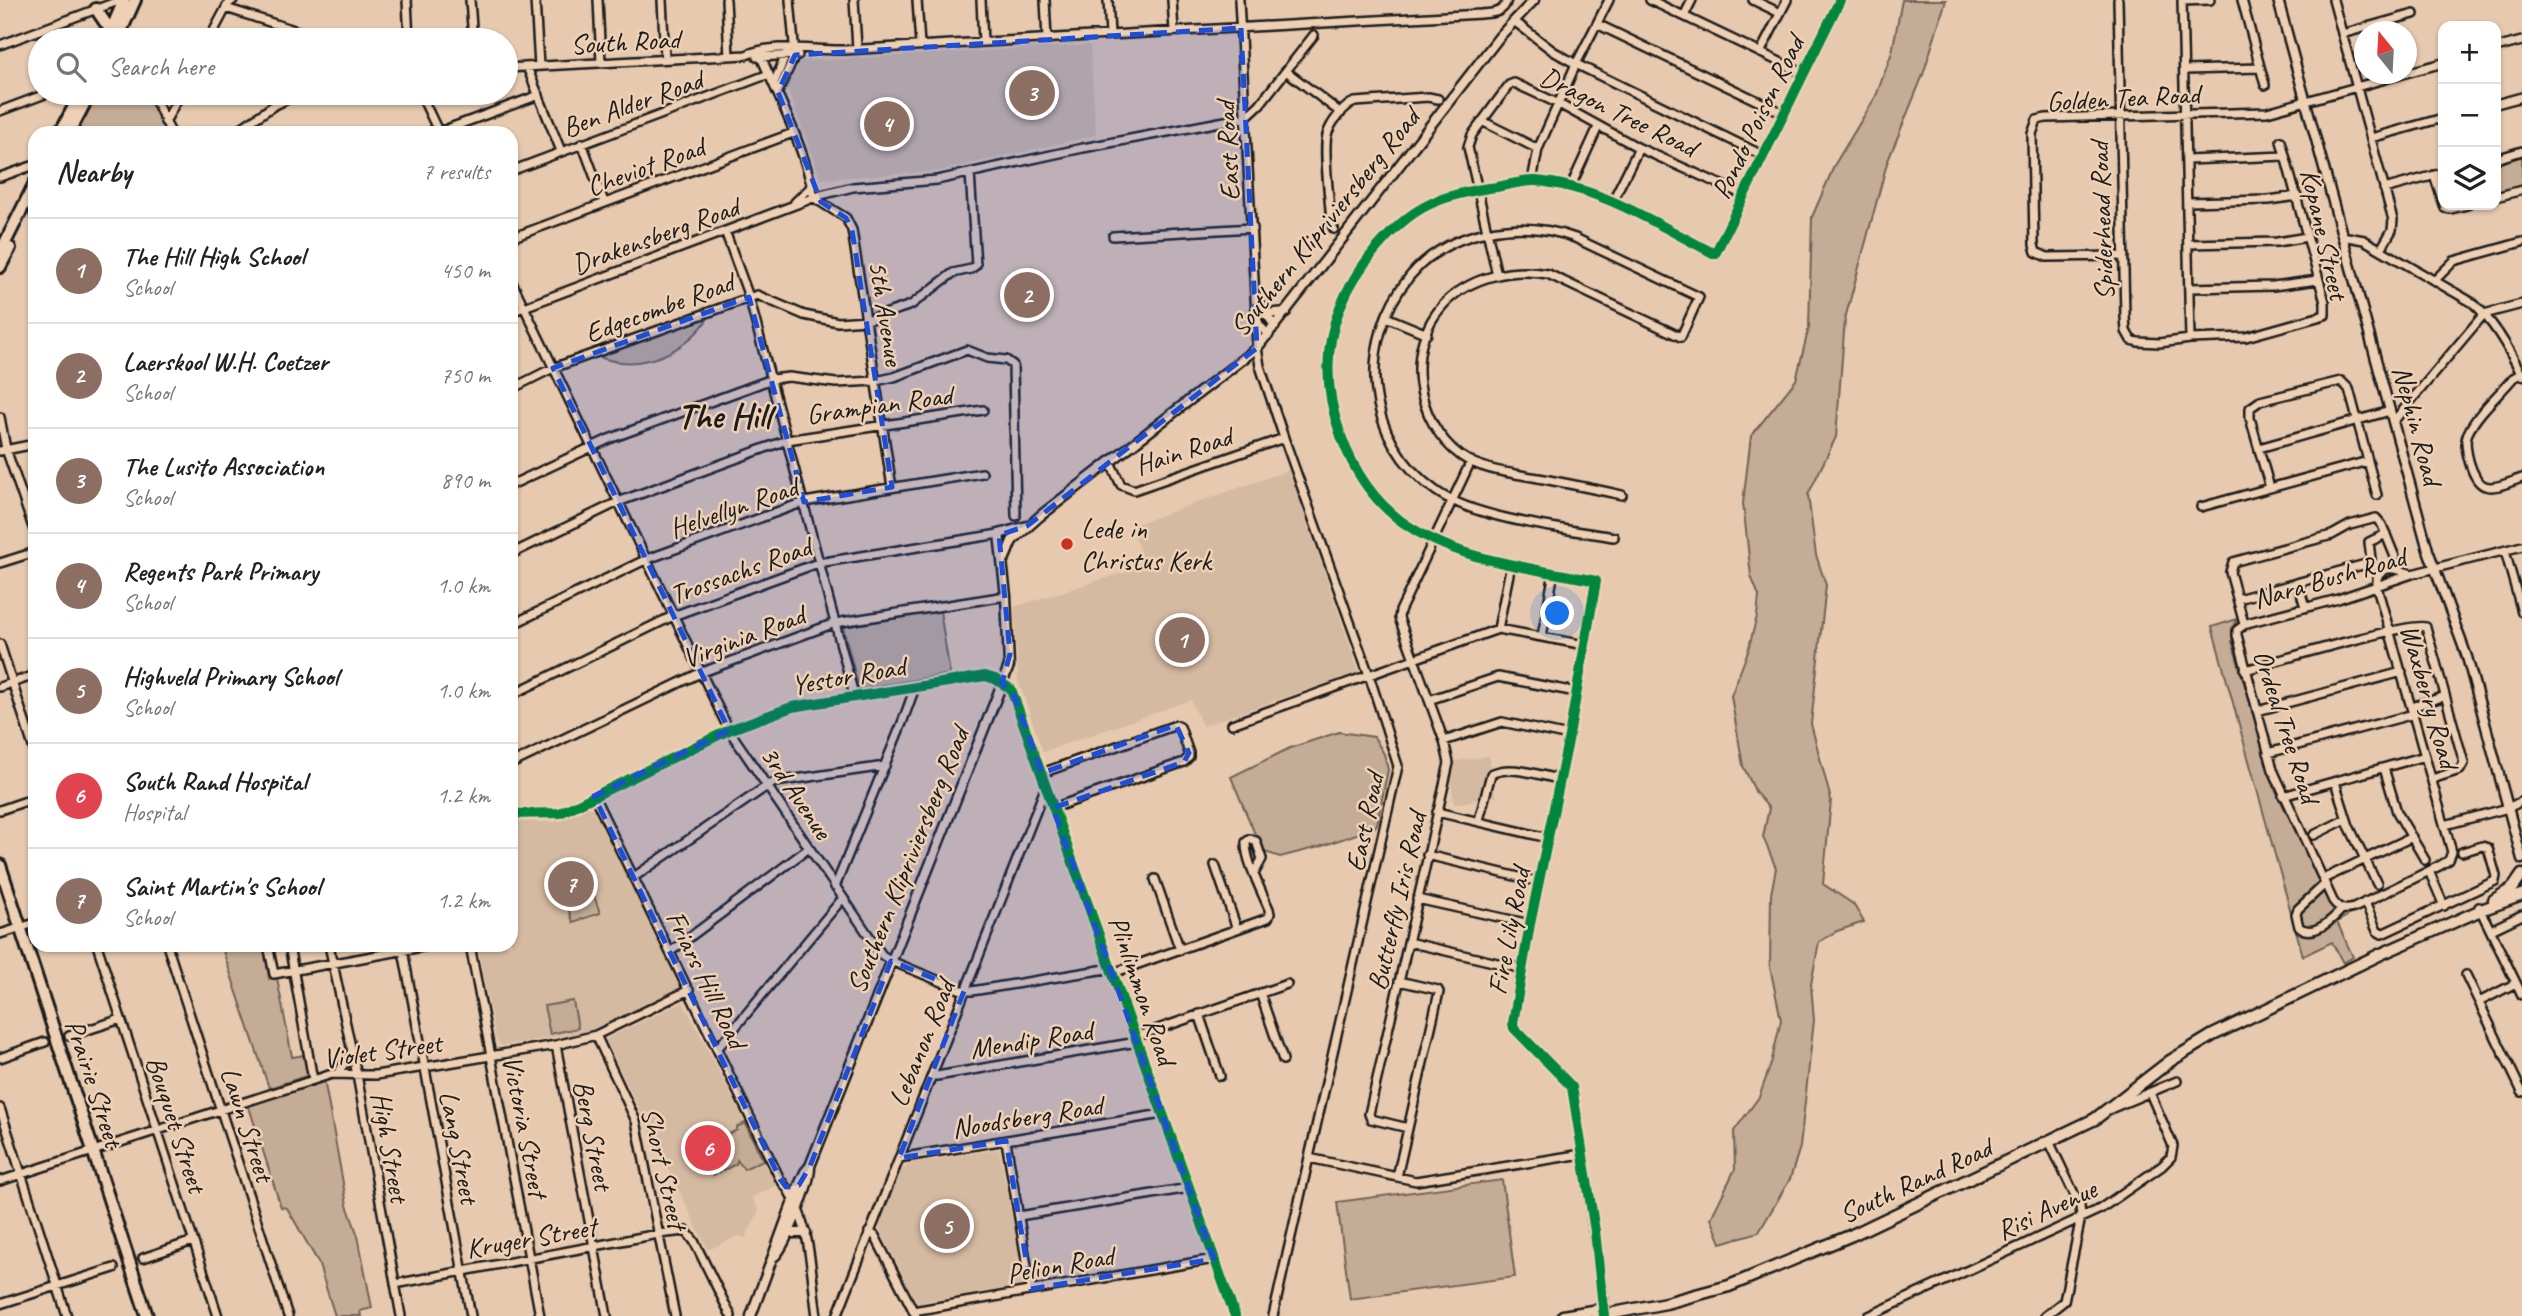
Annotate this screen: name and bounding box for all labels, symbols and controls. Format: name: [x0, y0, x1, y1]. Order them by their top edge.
street label: South Road: [569, 21, 685, 62]
north arrow: [2354, 21, 2417, 84]
map controls: [2438, 21, 2501, 210]
button: +: [2438, 21, 2501, 84]
street label: Pondo Poison Road: [1703, 27, 1814, 204]
search box: [28, 28, 518, 105]
icon: search: [52, 48, 90, 86]
text: Search here: [108, 50, 214, 83]
street label: Dragon Tree Road: [1535, 59, 1706, 166]
street label: Ben Alder Road: [557, 61, 711, 145]
pin: 3: [1009, 67, 1055, 119]
street label: Golden Tea Road: [2046, 76, 2204, 119]
button: −: [2438, 84, 2501, 147]
street label: East Road: [1207, 96, 1248, 202]
pin: 4: [864, 98, 910, 150]
street label: Southern Klipriviersberg Road: [1222, 98, 1430, 343]
street label: Cheviot Road: [582, 128, 713, 204]
street label: Spiderhead Road: [2081, 137, 2122, 301]
button: layers: [2438, 147, 2501, 210]
text: Nearby: [56, 153, 132, 191]
text: 7 results: [423, 157, 490, 186]
street label: Kopane Street: [2292, 165, 2357, 306]
street label: Drakensberg Road: [567, 188, 747, 282]
text: The Hill High School: [123, 240, 305, 273]
text: 1: [74, 256, 84, 285]
text: 450 m: [441, 256, 490, 285]
street label: 5th Avenue: [861, 258, 912, 370]
street label: Edgecombe Road: [580, 263, 742, 351]
pin: 2: [1004, 269, 1050, 321]
text: School: [123, 273, 172, 302]
text: Laerskool W.H. Coetzer: [123, 345, 328, 378]
text: 2: [74, 361, 84, 390]
text: 750 m: [441, 361, 490, 390]
street label: Nephin Road: [2385, 362, 2451, 492]
street label: Grampian Road: [804, 376, 958, 432]
text: School: [123, 378, 172, 407]
district label: The Hill: [678, 394, 777, 439]
street label: Hain Road: [1130, 417, 1240, 483]
text: The Lusito Association: [123, 450, 324, 483]
text: 3: [74, 466, 84, 495]
text: 890 m: [441, 466, 490, 495]
street label: Helvellyn Road: [664, 468, 806, 546]
text: School: [123, 483, 172, 512]
place label: Lede in Christus Kerk: [1081, 511, 1214, 578]
street label: Trossachs Road: [665, 527, 819, 612]
marker: Lede in Christus Kerk: [1059, 536, 1075, 552]
street label: Nara Bush Road: [2249, 538, 2413, 616]
text: Regents Park Primary: [123, 555, 318, 588]
text: 4: [74, 571, 84, 600]
text: 1.0 km: [437, 571, 490, 600]
text: School: [123, 588, 172, 617]
street label: Virginia Road: [677, 596, 813, 676]
your location: [1540, 596, 1574, 630]
pin: 1: [1159, 614, 1205, 666]
street label: Waxberry Road: [2392, 620, 2468, 776]
street label: Ordeal Tree Road: [2245, 645, 2329, 811]
street label: Yestor Road: [788, 648, 912, 703]
text: Highveld Primary School: [123, 660, 338, 693]
text: 5: [74, 676, 84, 705]
text: 1.0 km: [437, 676, 490, 705]
text: School: [123, 693, 172, 722]
street label: Southern Klipriviersberg Road: [838, 719, 978, 998]
street label: 3rd Avenue: [753, 739, 841, 847]
text: South Rand Hospital: [123, 765, 307, 798]
street label: East Road: [1337, 766, 1393, 875]
text: 6: [74, 781, 84, 810]
text: 1.2 km: [437, 781, 490, 810]
text: Hospital: [123, 798, 186, 827]
street label: Butterfly Iris Road: [1359, 805, 1435, 994]
pin: 7: [548, 858, 594, 910]
street label: Fire Lily Road: [1479, 861, 1539, 997]
text: Saint Martin's School: [123, 870, 320, 903]
text: 7: [74, 886, 84, 915]
text: 1.2 km: [437, 886, 490, 915]
text: School: [123, 903, 172, 932]
street label: Friars Hill Road: [658, 905, 757, 1057]
street label: Plinlimmon Road: [1101, 911, 1186, 1073]
street label: Lebanon Road: [880, 971, 964, 1111]
street label: Mendip Road: [967, 1012, 1099, 1066]
street label: Prairie Street: [57, 1015, 132, 1154]
street label: Violet Street: [321, 1024, 446, 1076]
street label: Bouquet Street: [138, 1052, 216, 1199]
street label: Victoria Street: [495, 1052, 557, 1203]
street label: Lawn Street: [213, 1063, 283, 1188]
street label: Berg Street: [566, 1077, 622, 1196]
street label: Noodsberg Road: [949, 1087, 1109, 1146]
street label: Lang Street: [431, 1088, 488, 1209]
street label: High Street: [364, 1089, 418, 1208]
street label: Short Street: [634, 1104, 696, 1236]
pin: 6: [685, 1122, 731, 1174]
street label: South Rand Road: [1834, 1128, 2001, 1231]
street label: Risi Avenue: [1991, 1170, 2104, 1248]
pin: 5: [924, 1200, 970, 1252]
street label: Kruger Street: [463, 1208, 602, 1266]
street label: Pelion Road: [1004, 1237, 1120, 1291]

